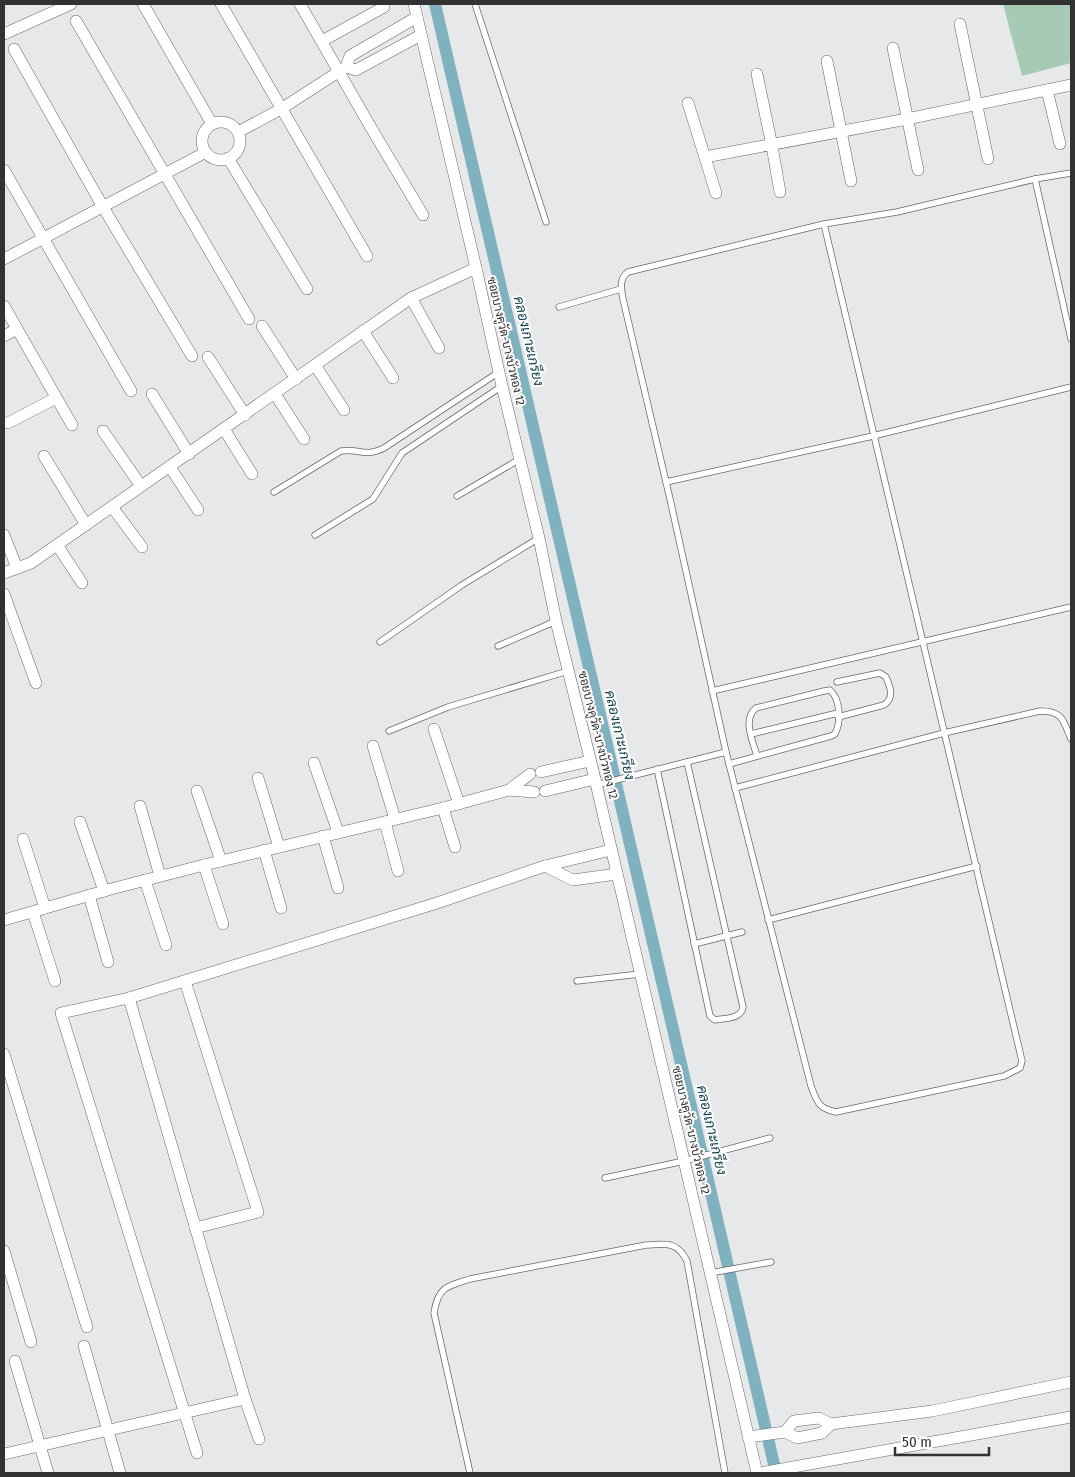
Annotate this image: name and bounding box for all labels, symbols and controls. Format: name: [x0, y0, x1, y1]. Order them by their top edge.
street label: ซอยบางคูวัด-บางบัวทอง 12: [483, 275, 528, 407]
water label: คลองเกาะเกรียง: [510, 294, 548, 388]
street label: ซอยบางคูวัด-บางบัวทอง 12: [574, 670, 621, 801]
water label: คลองเกาะเกรียง: [601, 688, 639, 782]
street label: ซอยบางคูวัด-บางบัวทอง 12: [668, 1064, 713, 1196]
water label: คลองเกาะเกรียง: [693, 1083, 731, 1177]
scale bar: [895, 1424, 989, 1456]
text: 50 m: [902, 1433, 932, 1451]

